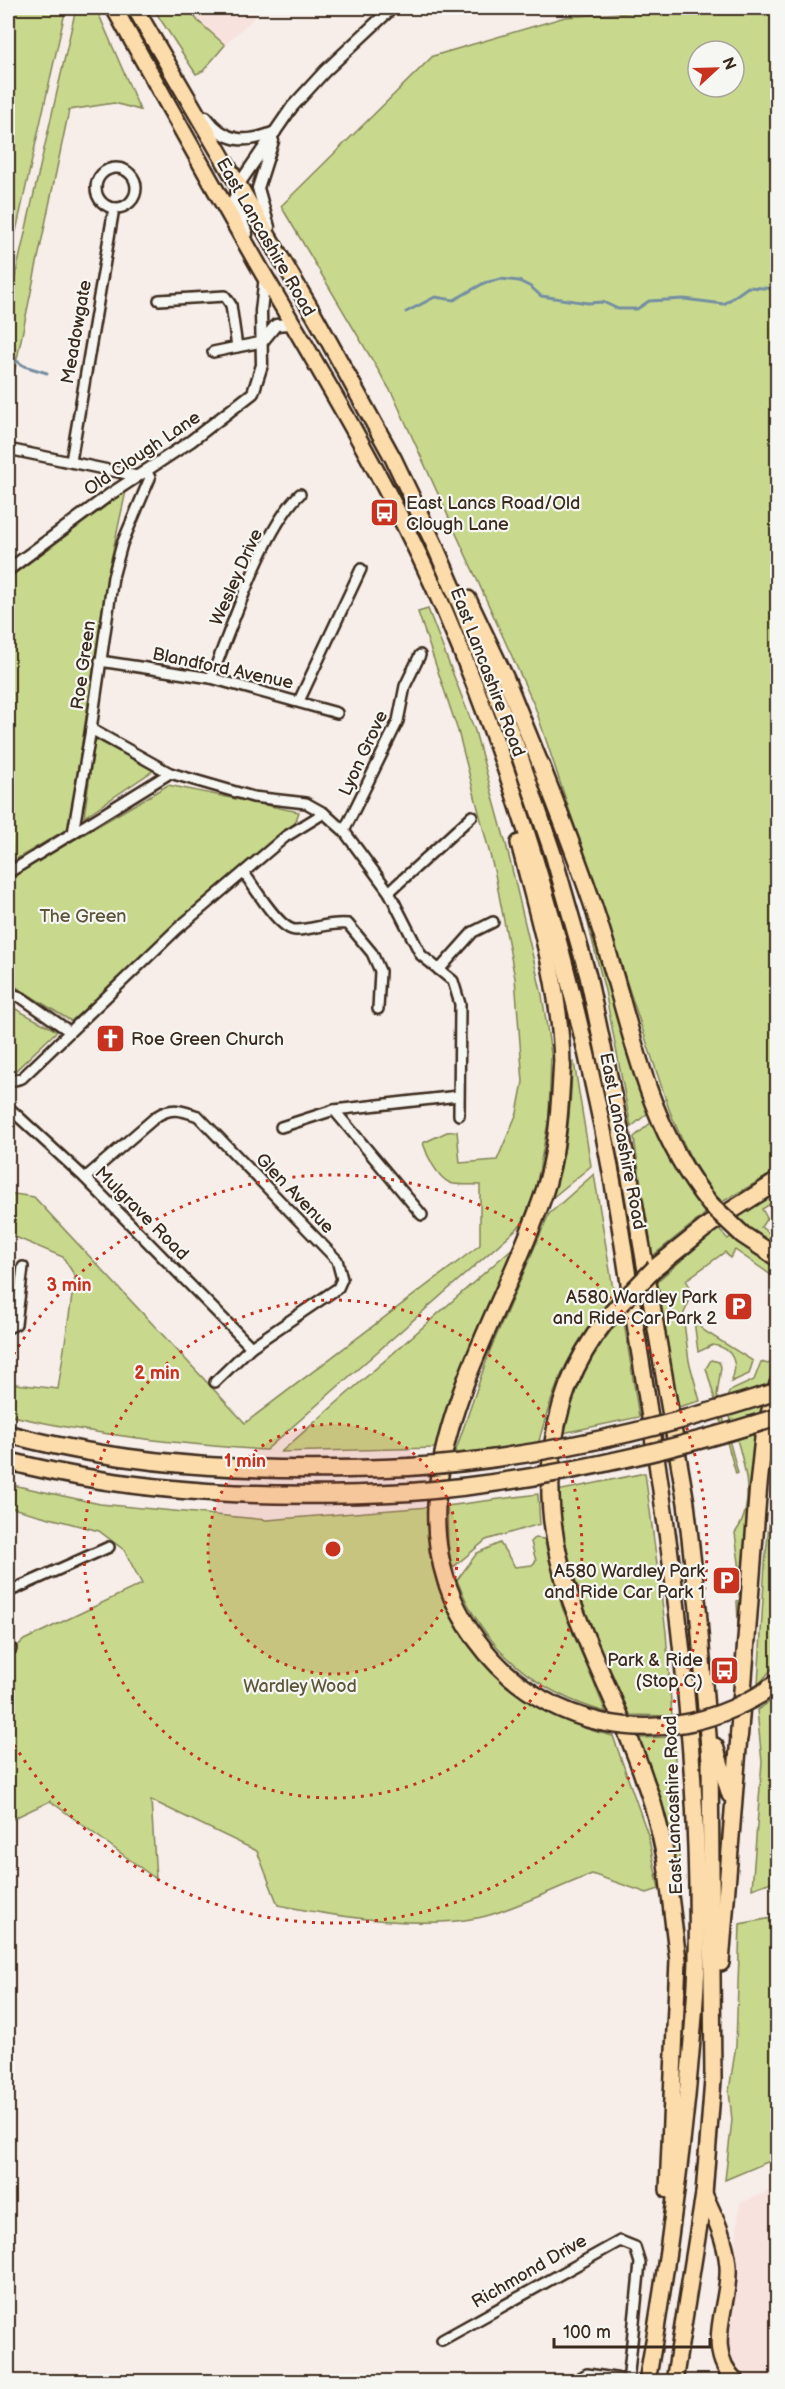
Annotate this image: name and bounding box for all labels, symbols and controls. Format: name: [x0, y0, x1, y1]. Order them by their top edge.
north arrow: [686, 39, 746, 99]
text: N: [717, 55, 740, 73]
street label: East Lancashire Road: [212, 154, 320, 320]
street label: Meadowgate: [57, 278, 96, 386]
street label: Old Clough Lane: [80, 407, 205, 500]
place label: East Lancs Road/Old Clough Lane: [406, 493, 580, 535]
bus stop icon: East Lancs Road/Old Clough Lane: [369, 497, 401, 529]
street label: Wesley Drive: [206, 525, 267, 629]
street label: East Lancashire Road: [446, 585, 530, 760]
street label: Roe Green: [67, 619, 100, 711]
street label: Blandford Avenue: [150, 643, 296, 694]
street label: Lyon Grove: [335, 707, 392, 799]
park label: The Green: [40, 906, 126, 927]
church icon: Roe Green Church: [94, 1023, 126, 1055]
place label: Roe Green Church: [131, 1029, 284, 1050]
street label: East Lancashire Road: [595, 1051, 650, 1231]
street label: Glen Avenue: [251, 1149, 338, 1238]
street label: Mulgrave Road: [90, 1162, 193, 1265]
text: 3 min: [46, 1275, 92, 1296]
place label: A580 Wardley Park and Ride Car Park 2: [553, 1287, 717, 1329]
parking icon: A580 Wardley Park and Ride Car Park 2: [722, 1291, 754, 1323]
text: 2 min: [134, 1363, 180, 1384]
text: 1 min: [224, 1451, 266, 1472]
centre of rings: [323, 1539, 343, 1559]
place label: A580 Wardley Park and Ride Car Park 1: [544, 1561, 705, 1603]
parking icon: A580 Wardley Park and Ride Car Park 1: [710, 1565, 742, 1597]
place label: Park & Ride (Stop C): [607, 1650, 703, 1692]
bus stop icon: Park & Ride (Stop C): [708, 1654, 740, 1686]
park label: Wardley Wood: [243, 1676, 357, 1697]
street label: East Lancashire Road: [660, 1715, 687, 1895]
street label: Richmond Drive: [468, 2230, 591, 2313]
scale bar: [554, 2311, 710, 2349]
text: 100 m: [563, 2322, 611, 2343]

